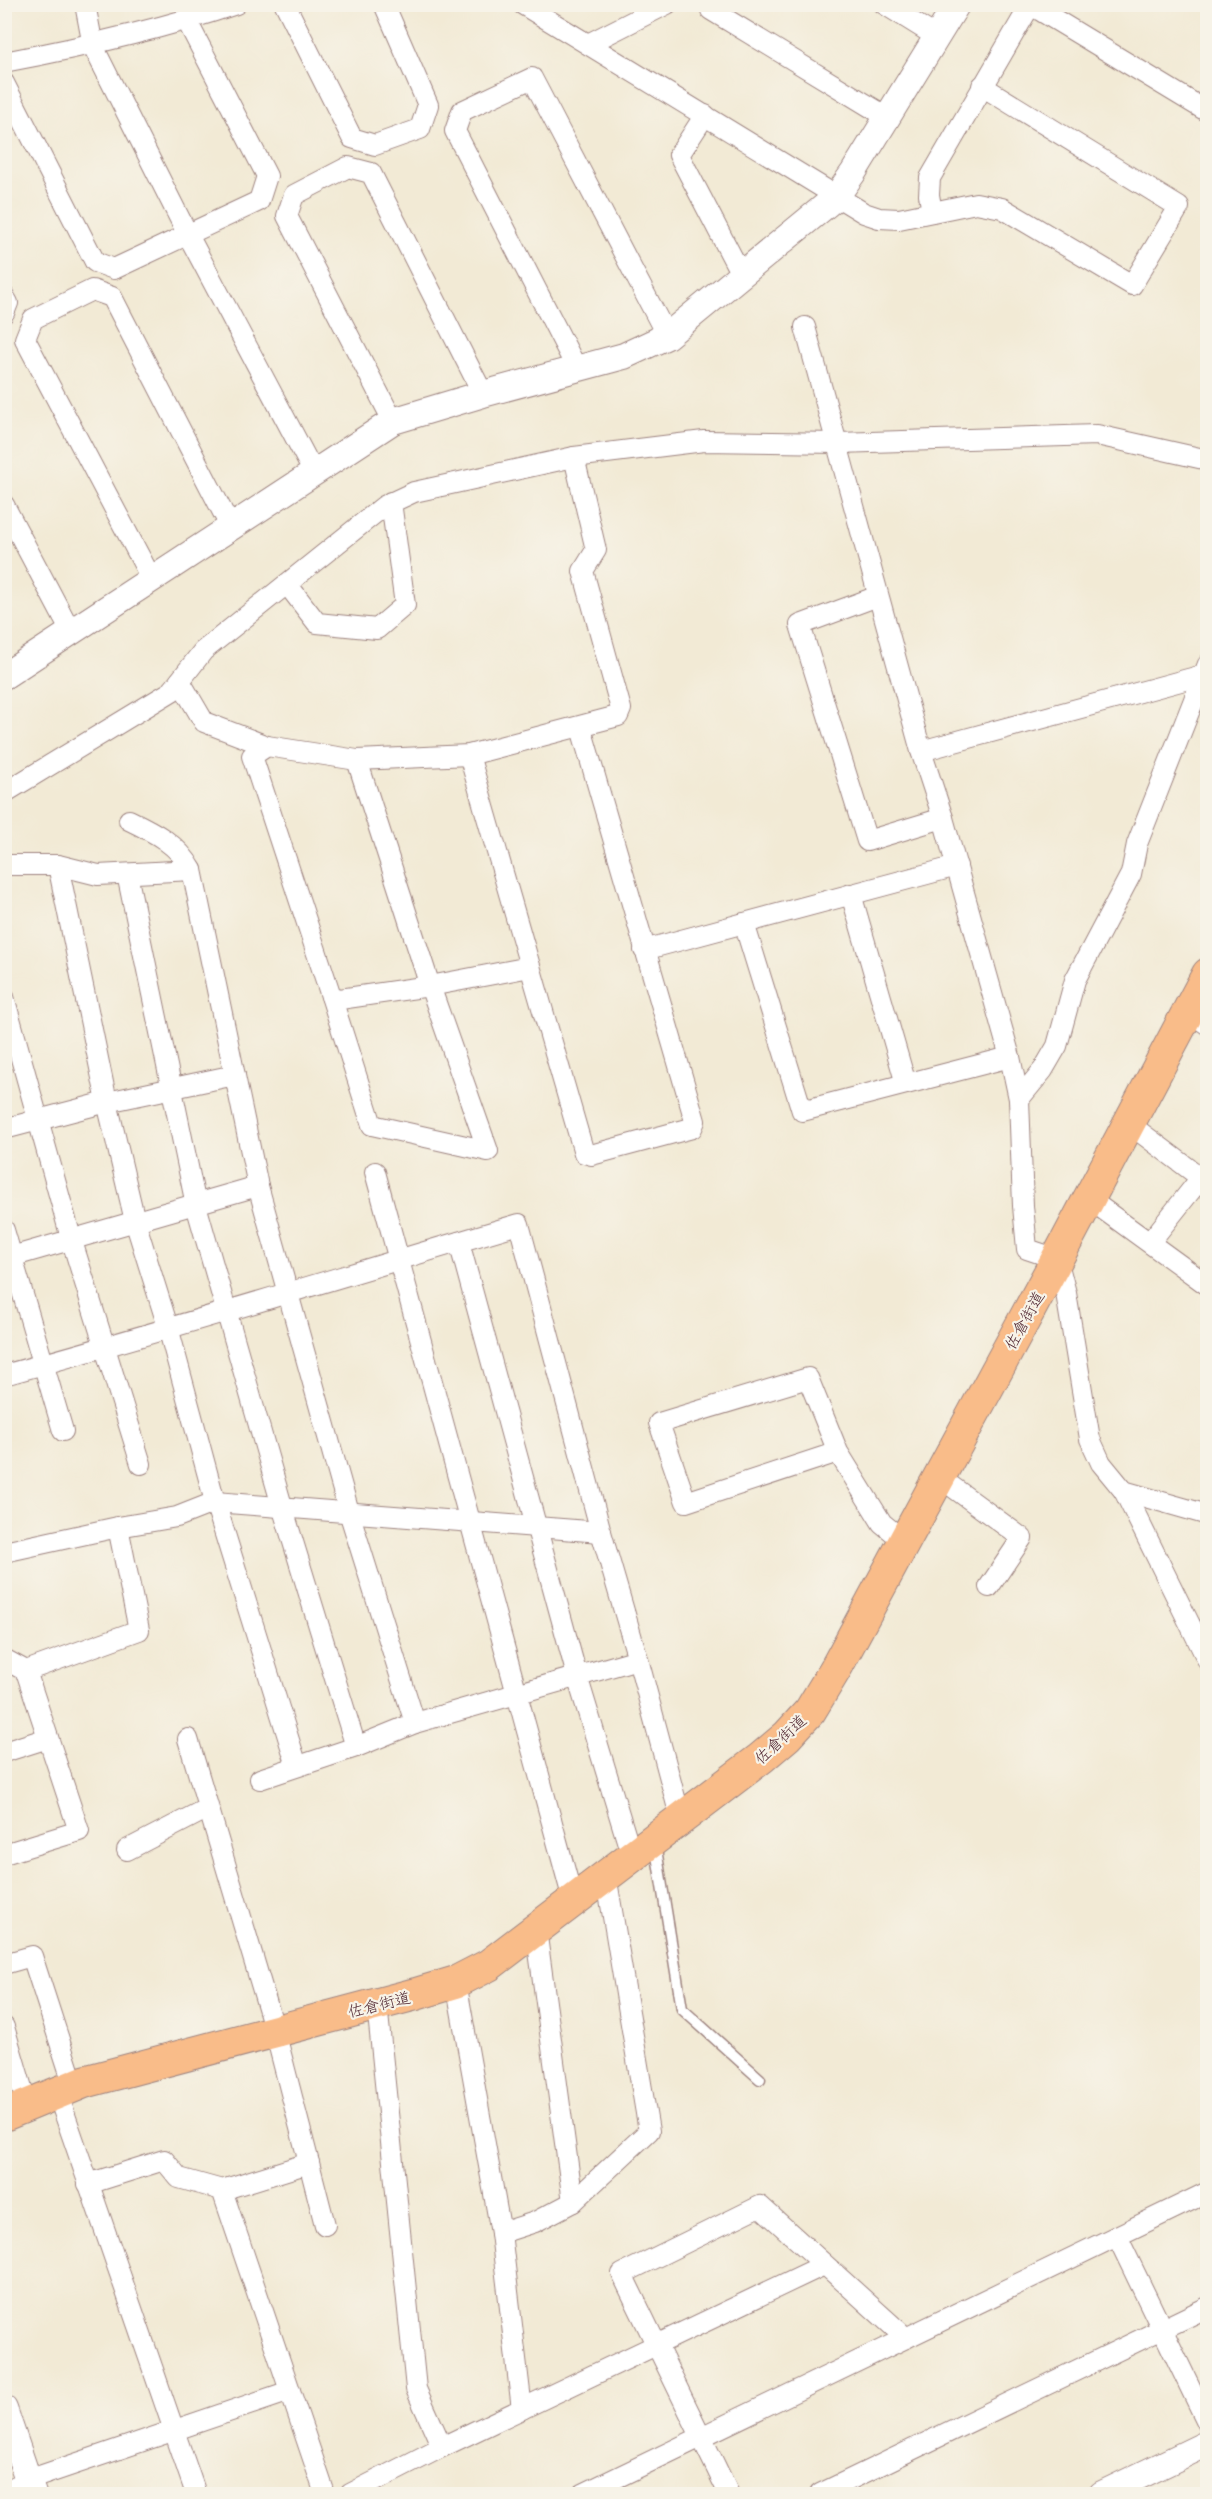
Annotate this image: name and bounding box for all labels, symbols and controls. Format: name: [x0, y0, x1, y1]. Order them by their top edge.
street label: 佐倉街道: [999, 1287, 1052, 1355]
street label: 佐倉街道: [749, 1709, 813, 1771]
street label: 佐倉街道: [345, 1986, 413, 2025]

